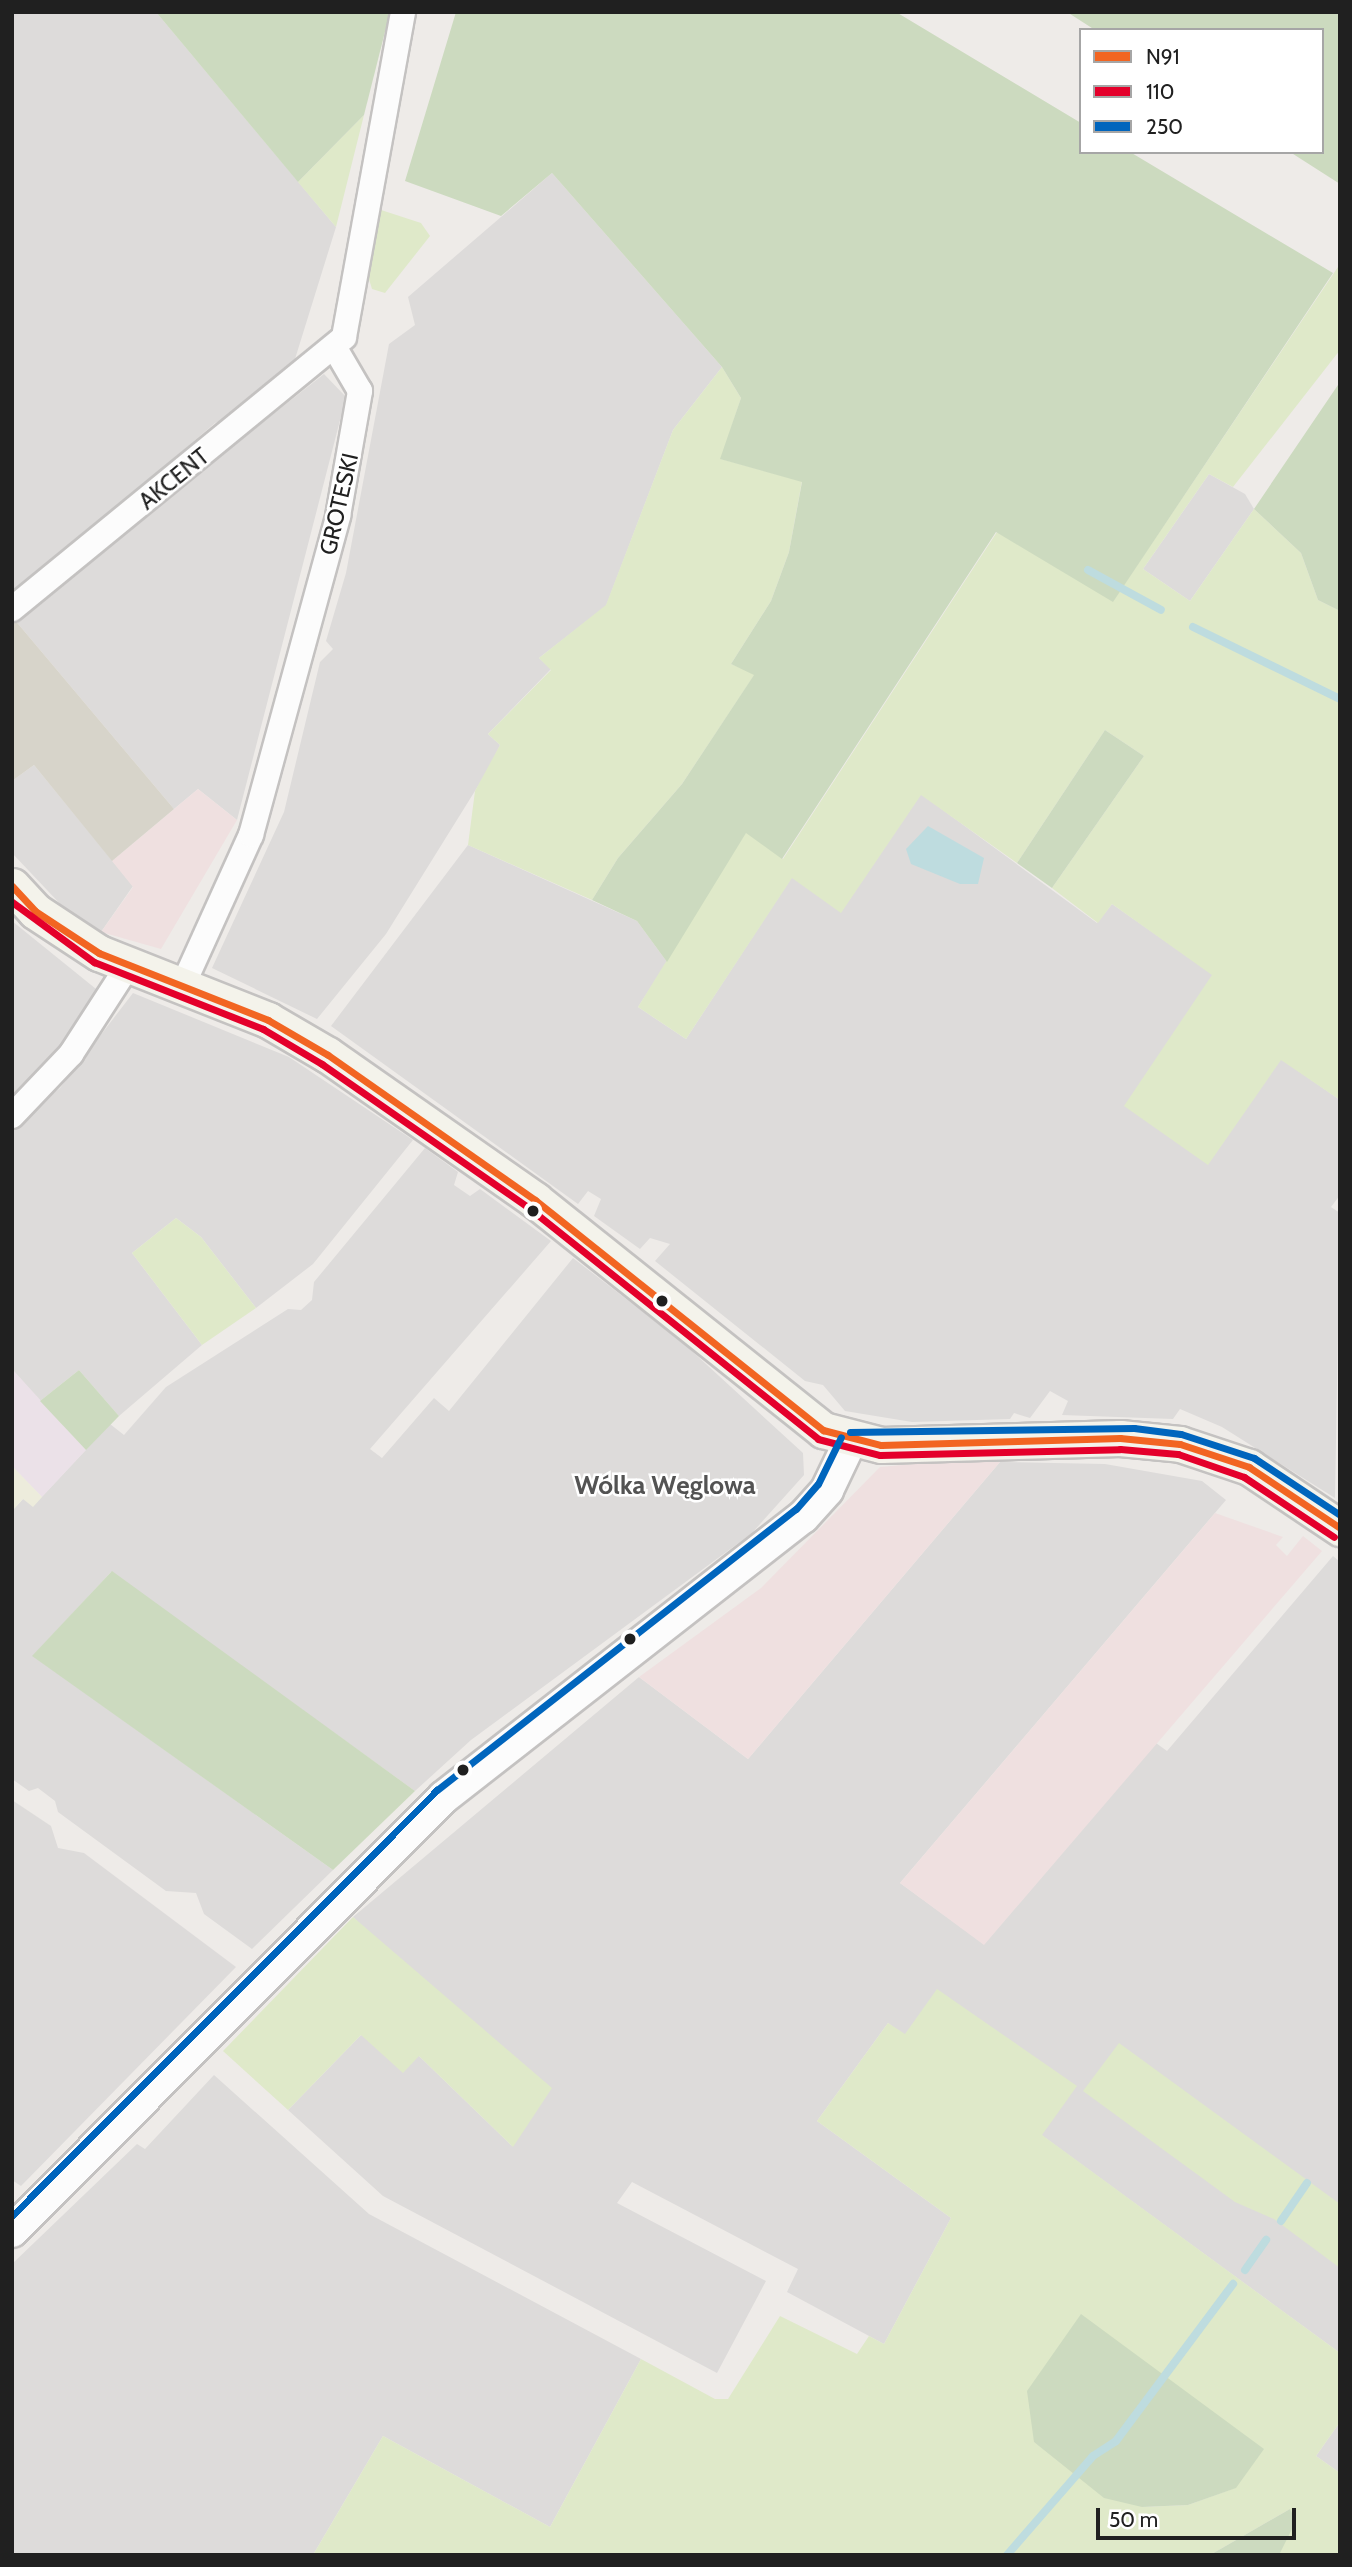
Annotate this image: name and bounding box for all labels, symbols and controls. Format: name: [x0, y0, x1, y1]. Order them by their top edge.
legend: [1079, 28, 1324, 154]
text: N91: [1146, 44, 1180, 69]
text: 110: [1146, 79, 1174, 104]
text: 250: [1146, 114, 1183, 139]
street label: AKCENT: [133, 443, 215, 515]
street label: GROTESKI: [314, 450, 364, 558]
unlabelled marker: [526, 1204, 540, 1218]
unlabelled marker: [655, 1294, 669, 1308]
district label: Wólka Węglowa: [574, 1470, 756, 1502]
unlabelled marker: [623, 1632, 637, 1646]
unlabelled marker: [456, 1763, 470, 1777]
scale bar: [1100, 2494, 1300, 2538]
text: 50 m: [1109, 2507, 1158, 2532]

